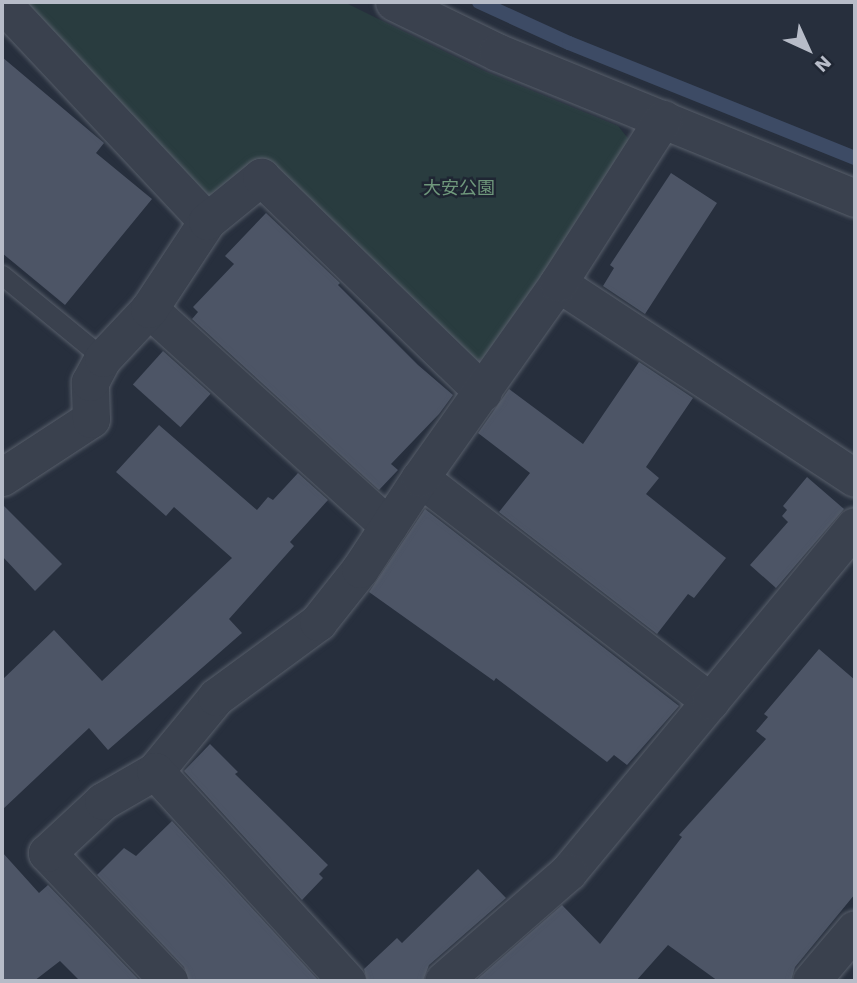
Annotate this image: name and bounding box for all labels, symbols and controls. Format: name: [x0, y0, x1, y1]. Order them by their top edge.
north arrow: [773, 14, 843, 84]
text: N: [810, 51, 836, 77]
park label: 大安公園: [423, 177, 495, 199]

